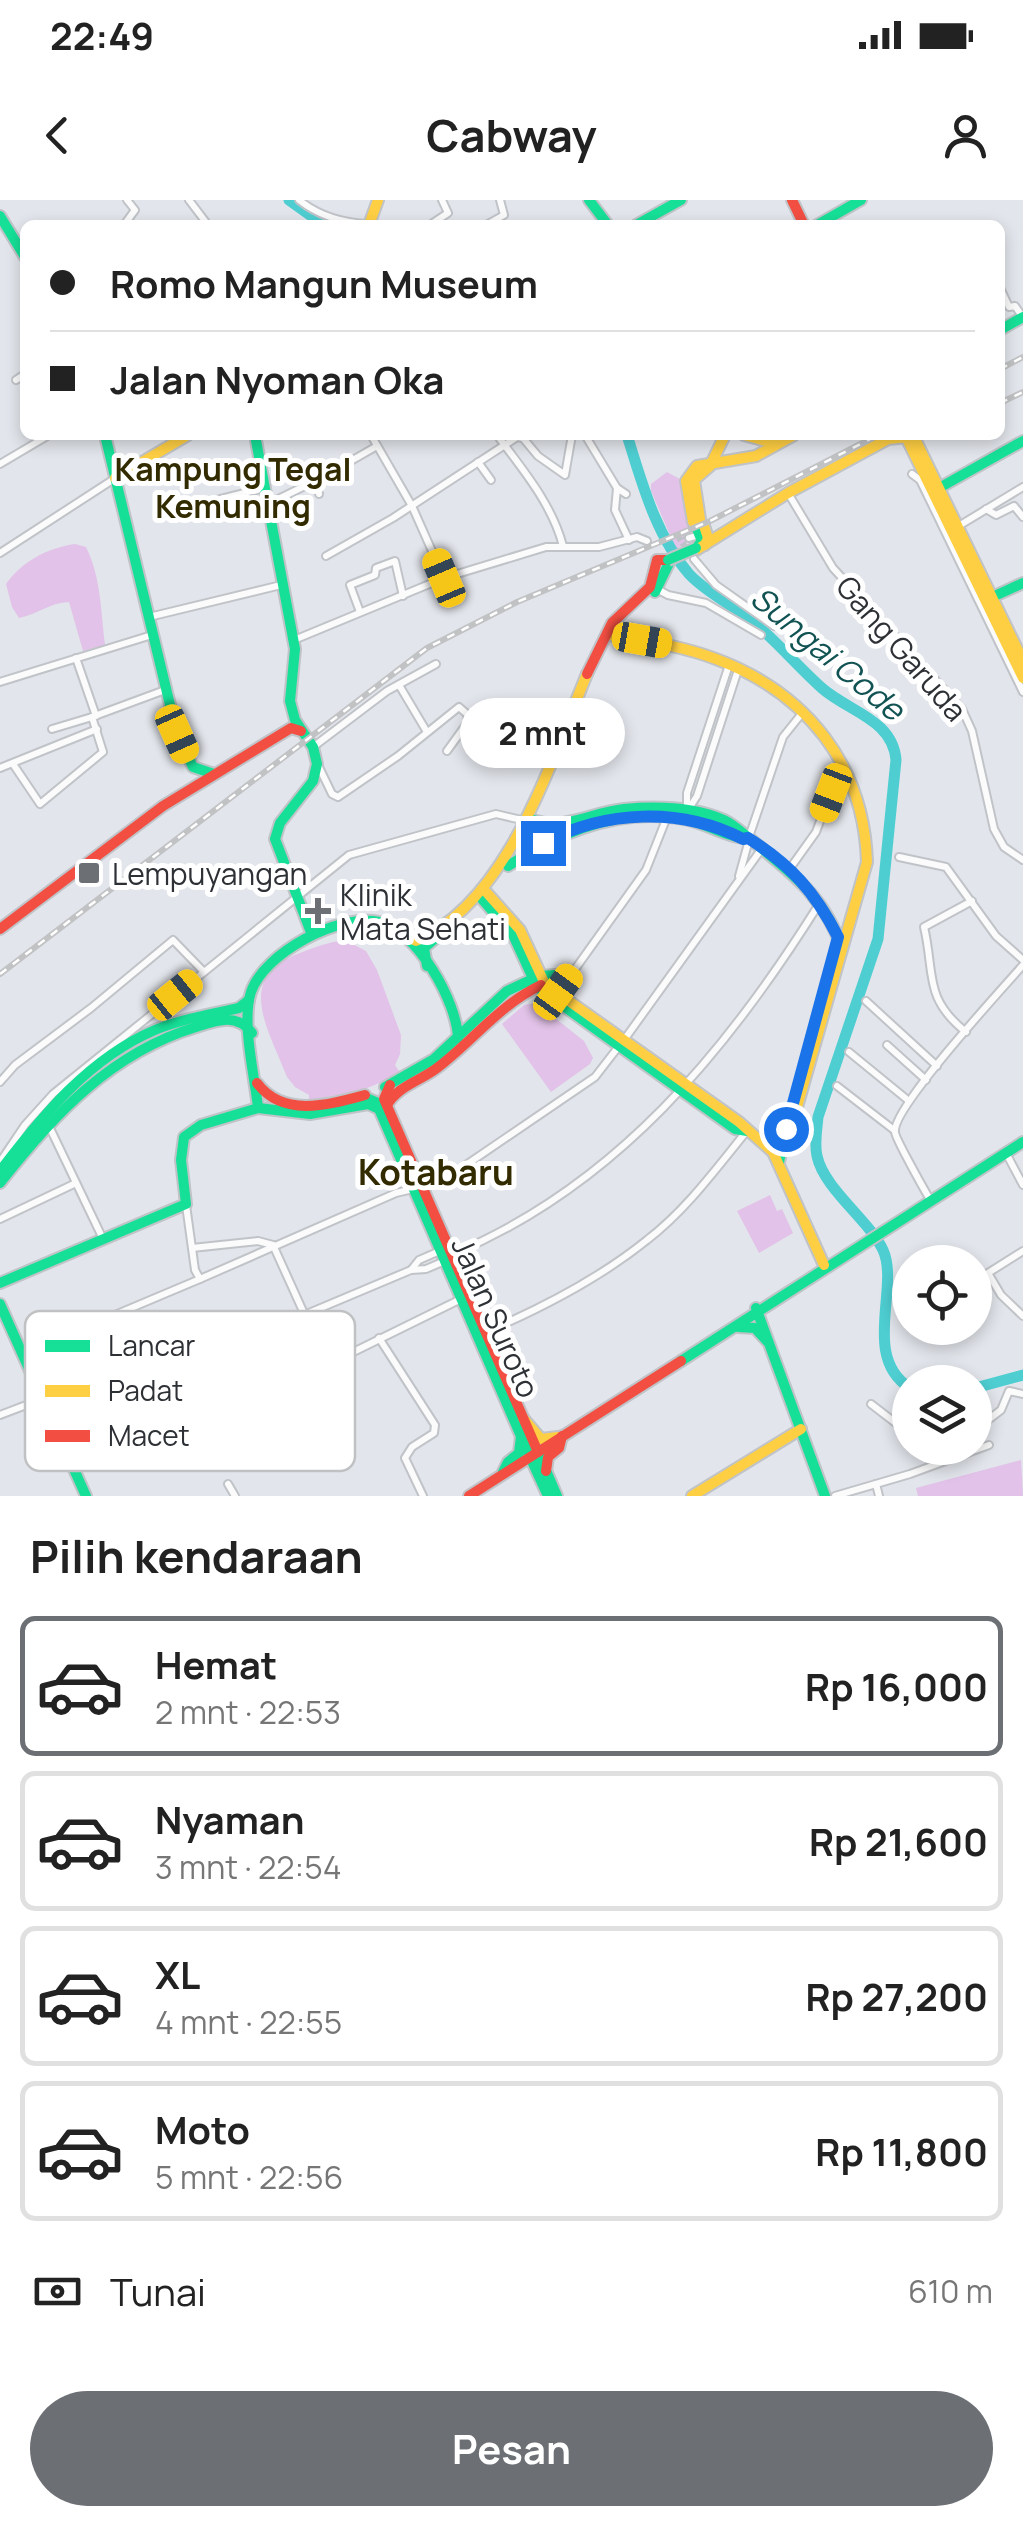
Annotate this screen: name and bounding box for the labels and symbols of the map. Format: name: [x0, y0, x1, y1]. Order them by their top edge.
district label: Kampung Tegal Kemuning: [115, 447, 352, 528]
car: [418, 545, 470, 611]
street label: Gang Garuda: [827, 567, 977, 729]
water label: Sungai Code: [742, 576, 916, 732]
car: [610, 620, 674, 660]
callout: 2 mnt: [460, 698, 626, 768]
car: [151, 700, 203, 768]
car: [806, 760, 856, 826]
route end: [521, 821, 566, 866]
place label: Lempuyangan: [112, 853, 307, 894]
marker: Lempuyangan: [76, 860, 102, 886]
place label: Klinik Mata Sehati: [340, 874, 506, 949]
marker: Klinik Mata Sehati: [305, 898, 331, 924]
car: [528, 959, 588, 1025]
car: [142, 964, 208, 1026]
route start: [764, 1107, 809, 1152]
district label: Kotabaru: [358, 1148, 514, 1196]
street label: Jalan Suroto: [442, 1230, 550, 1404]
legend: [25, 1311, 355, 1471]
text: Lancar: [108, 1326, 195, 1364]
text: Padat: [108, 1371, 183, 1409]
text: Macet: [108, 1416, 190, 1454]

